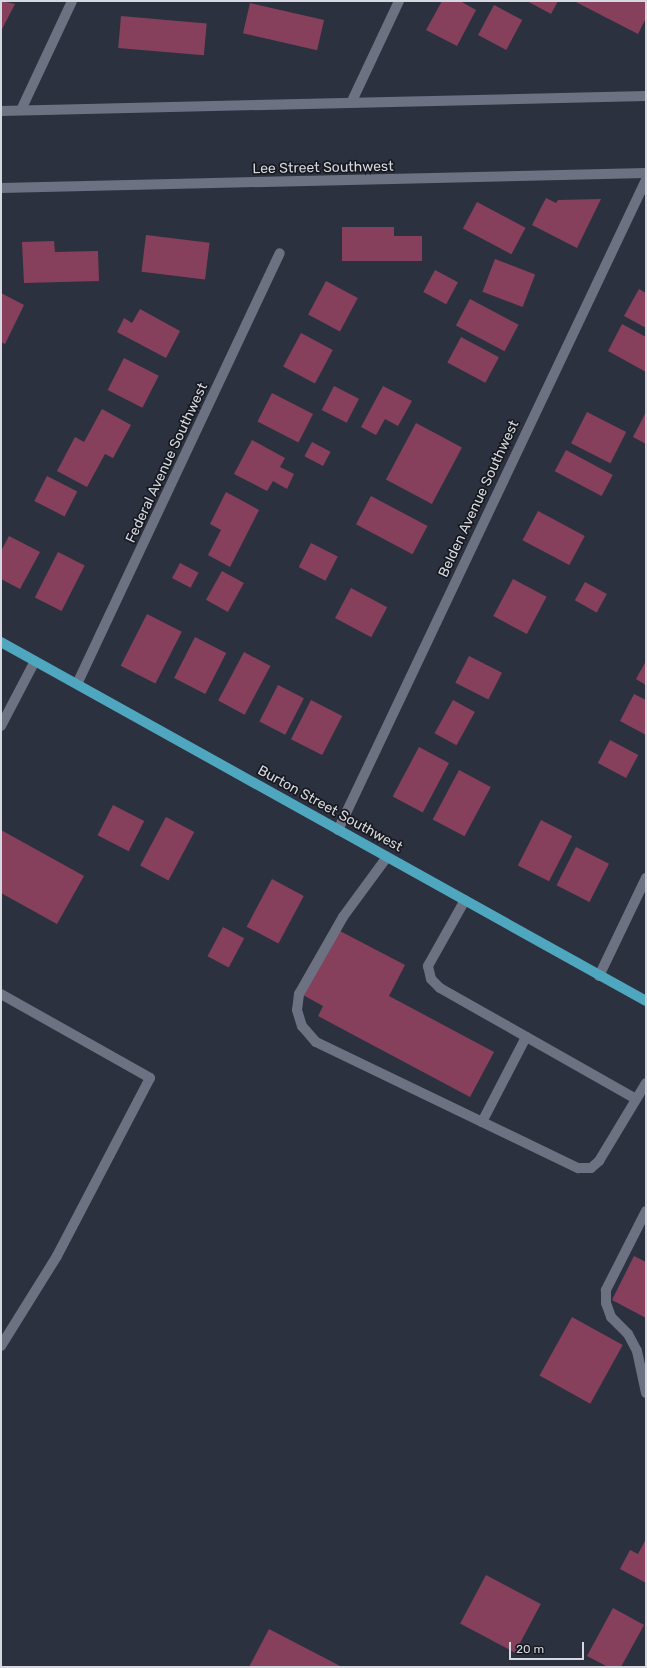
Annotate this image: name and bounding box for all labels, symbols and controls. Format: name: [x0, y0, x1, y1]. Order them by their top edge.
street label: Lee Street Southwest: [252, 158, 394, 178]
street label: Federal Avenue Southwest: [122, 380, 212, 546]
street label: Belden Avenue Southwest: [435, 418, 523, 580]
street label: Burton Street Southwest: [255, 762, 405, 856]
scale bar: [511, 1634, 586, 1660]
text: 20 m: [516, 1642, 544, 1656]

